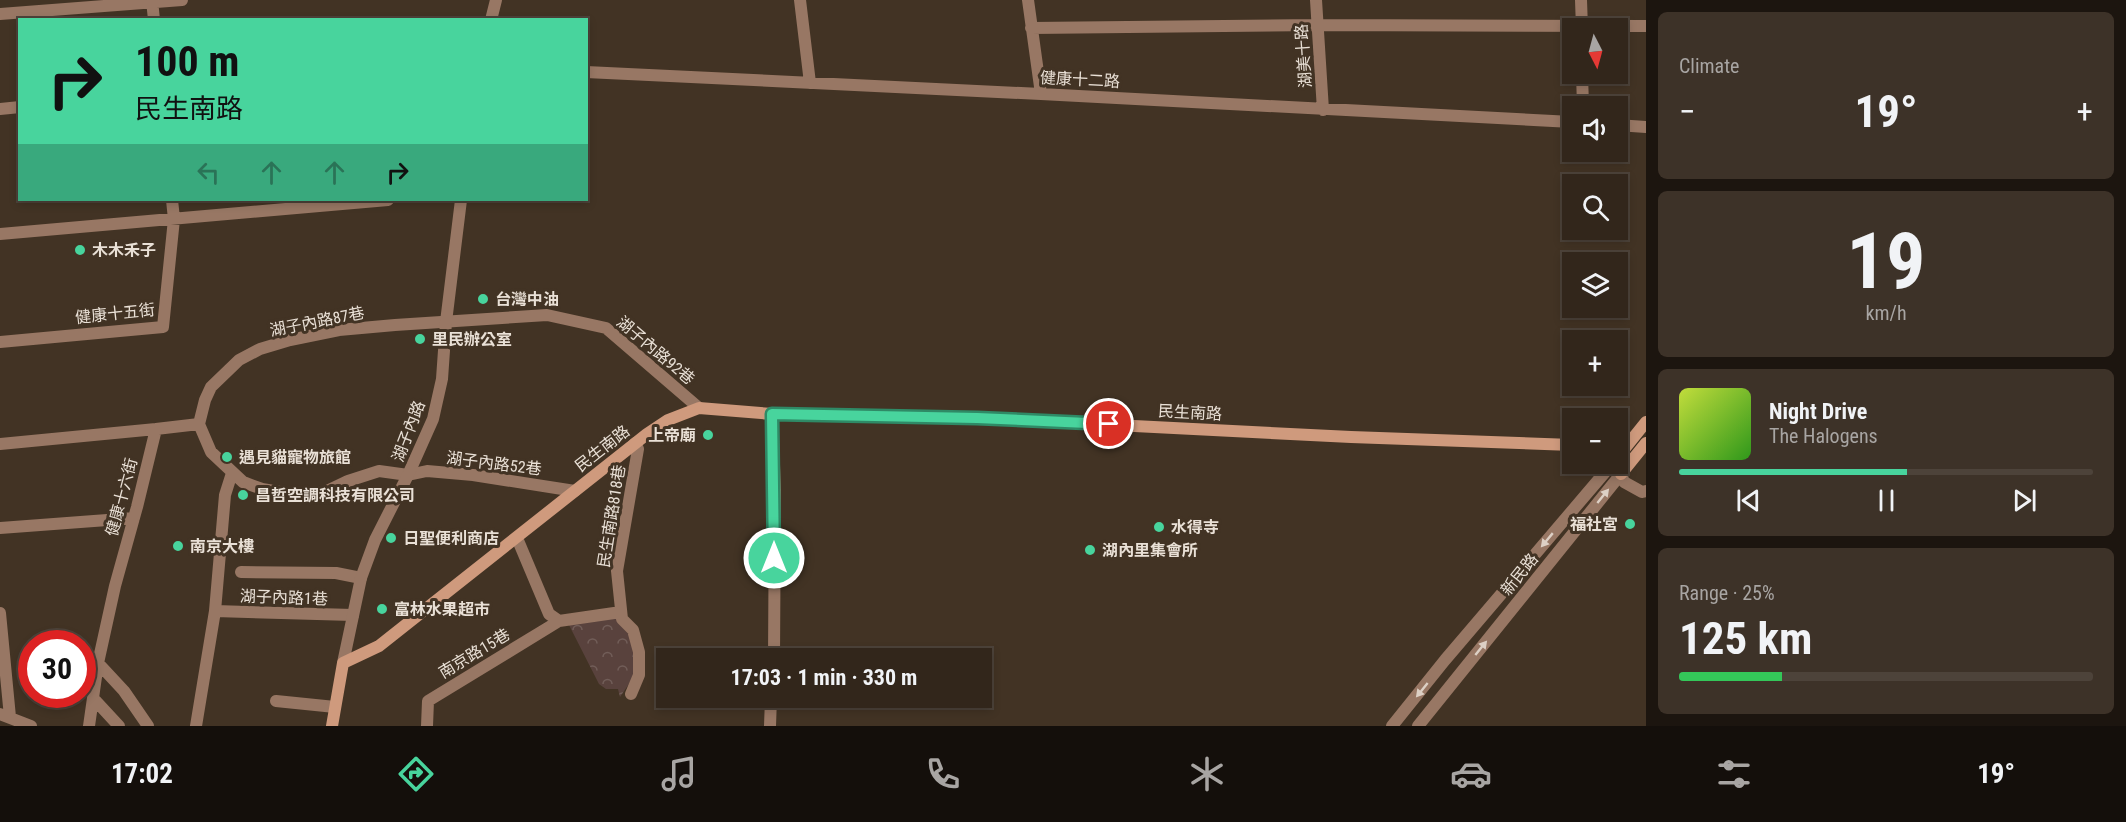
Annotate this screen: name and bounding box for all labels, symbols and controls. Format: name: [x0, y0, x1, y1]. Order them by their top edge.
north arrow: [1562, 18, 1628, 84]
map controls: [1562, 18, 1628, 474]
street label: 湖美十路: [1292, 23, 1315, 89]
text: 100 m: [135, 37, 240, 86]
icon: right: [36, 42, 114, 120]
text: Climate: [1679, 54, 1739, 78]
street label: 健康十二路: [1040, 68, 1120, 91]
text: 19°: [1855, 85, 1918, 138]
text: −: [1679, 92, 1696, 131]
text: +: [2077, 92, 2093, 131]
text: 民生南路: [135, 93, 243, 125]
button: sound: [1562, 96, 1628, 162]
icon: left: [192, 156, 225, 189]
icon: ahead: [255, 156, 288, 189]
icon: ahead: [318, 156, 351, 189]
icon: right: [381, 156, 414, 189]
button: search: [1562, 174, 1628, 240]
text: 19: [1847, 216, 1925, 307]
place label: 木木禾子: [92, 241, 156, 260]
marker: 木木禾子: [73, 243, 87, 257]
button: layers: [1562, 252, 1628, 318]
place label: 台灣中油: [495, 290, 559, 309]
marker: 台灣中油: [476, 292, 490, 306]
street label: 健康十五街: [74, 300, 156, 327]
text: km/h: [1865, 301, 1907, 325]
street label: 湖子內路87巷: [268, 303, 366, 340]
street label: 湖子內路92巷: [613, 312, 698, 388]
place label: 里民辦公室: [432, 330, 512, 349]
button: +: [1562, 330, 1628, 396]
marker: 里民辦公室: [413, 332, 427, 346]
street label: 湖子內路: [388, 398, 429, 464]
pin: [1083, 398, 1134, 449]
text: Night Drive: [1769, 399, 1867, 424]
street label: 民生南路: [1158, 401, 1222, 424]
icon: arrive: [1092, 407, 1125, 440]
button: −: [1562, 408, 1628, 474]
street label: 民生南路: [571, 421, 633, 476]
text: The Halogens: [1769, 424, 1878, 448]
place label: 上帝廟: [648, 426, 696, 445]
marker: 上帝廟: [701, 428, 715, 442]
place label: 遇見貓寵物旅館: [239, 448, 351, 467]
street label: 湖子內路52巷: [445, 448, 543, 479]
marker: 遇見貓寵物旅館: [220, 450, 234, 464]
street label: 健康十六街: [102, 456, 141, 538]
street label: 民生南路818巷: [594, 463, 629, 569]
icon: previous: [1732, 484, 1765, 517]
icon: pause: [1870, 484, 1903, 517]
icon: next: [2008, 484, 2041, 517]
place label: 昌哲空調科技有限公司: [255, 486, 415, 505]
marker: 昌哲空調科技有限公司: [236, 488, 250, 502]
one-way arrow: [1597, 488, 1610, 504]
place label: 福社宮: [1570, 515, 1618, 534]
marker: 福社宮: [1623, 517, 1637, 531]
place label: 水得寺: [1171, 518, 1219, 537]
marker: 水得寺: [1152, 520, 1166, 534]
position arrow: [742, 526, 806, 590]
place label: 日聖便利商店: [403, 529, 499, 548]
marker: 日聖便利商店: [384, 531, 398, 545]
one-way arrow: [1541, 532, 1554, 547]
place label: 南京大樓: [190, 537, 254, 556]
marker: 南京大樓: [171, 539, 185, 553]
place label: 湖內里集會所: [1102, 541, 1198, 560]
marker: 湖內里集會所: [1083, 543, 1097, 557]
street label: 新民路: [1497, 550, 1542, 599]
text: Range · 25%: [1679, 581, 1775, 605]
street label: 湖子內路1巷: [240, 586, 328, 609]
place label: 富林水果超市: [394, 600, 490, 619]
marker: 富林水果超市: [375, 602, 389, 616]
text: 125 km: [1679, 612, 1812, 665]
street label: 南京路15巷: [435, 625, 513, 682]
speed limit sign: 30: [18, 630, 96, 708]
one-way arrow: [1474, 641, 1487, 656]
text: 17:03 · 1 min · 330 m: [731, 665, 917, 690]
one-way arrow: [1416, 682, 1428, 697]
icon: directions: [395, 753, 437, 795]
icon: music: [658, 753, 700, 795]
icon: phone: [922, 753, 964, 795]
icon: climate: [1186, 753, 1228, 795]
icon: car: [1450, 753, 1492, 795]
icon: filters: [1713, 753, 1755, 795]
text: 17:02: [111, 758, 173, 790]
text: 19°: [1977, 758, 2015, 790]

